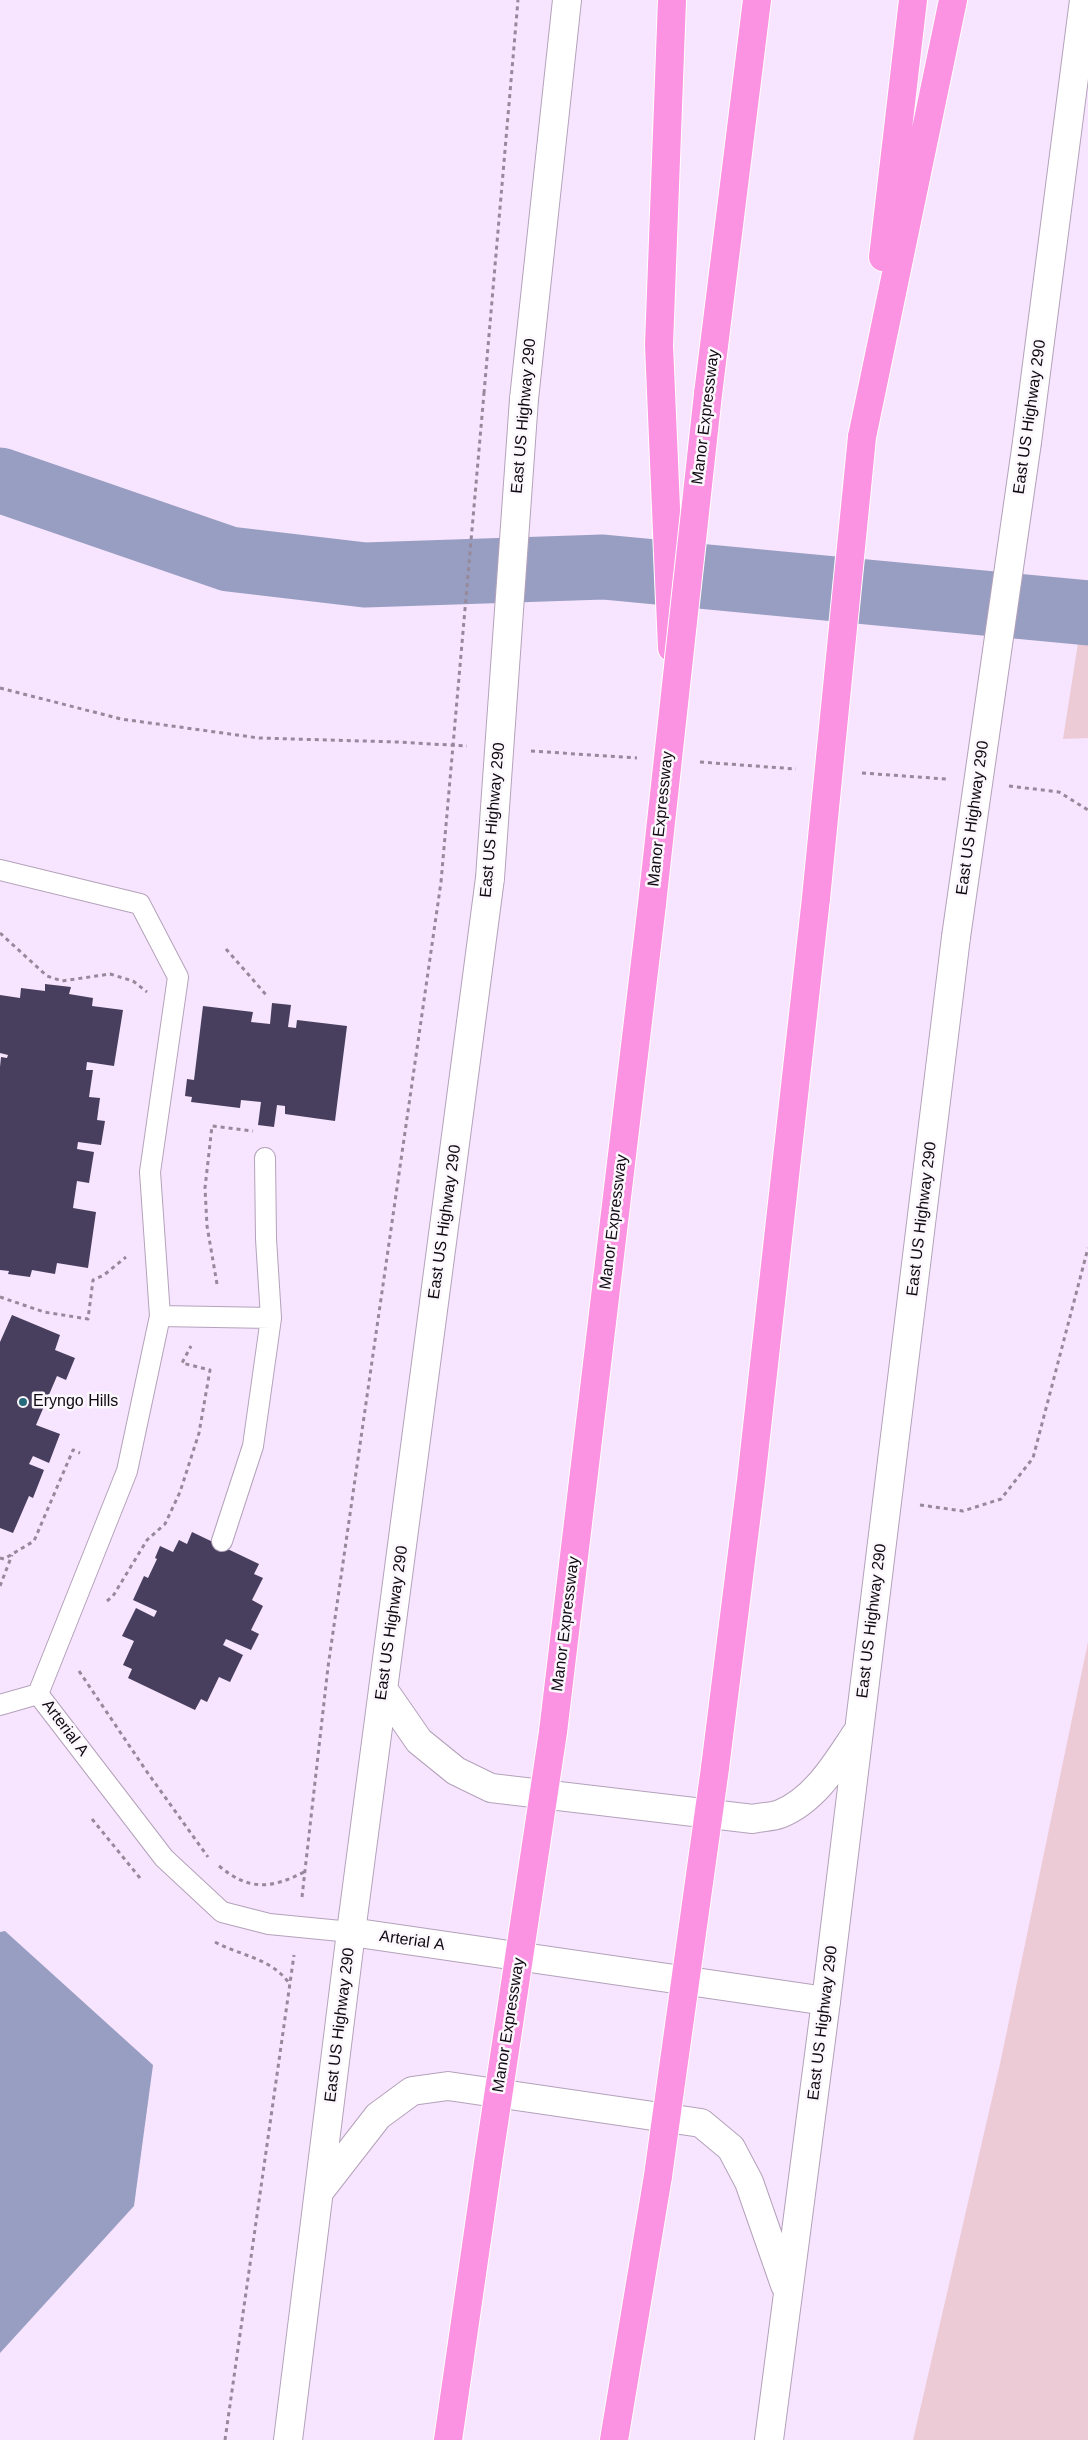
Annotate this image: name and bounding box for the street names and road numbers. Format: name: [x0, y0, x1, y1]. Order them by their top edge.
street label: East US Highway 290: [508, 338, 540, 494]
street label: East US Highway 290: [1010, 339, 1050, 495]
street label: Manor Expressway: [688, 348, 724, 486]
street label: East US Highway 290: [953, 740, 993, 896]
street label: East US Highway 290: [477, 742, 509, 898]
street label: Manor Expressway: [644, 750, 678, 888]
street label: East US Highway 290: [903, 1141, 941, 1297]
street label: East US Highway 290: [425, 1144, 465, 1300]
street label: Manor Expressway: [596, 1153, 632, 1291]
street label: East US Highway 290: [853, 1543, 891, 1699]
street label: East US Highway 290: [372, 1545, 412, 1701]
street label: Manor Expressway: [548, 1555, 584, 1693]
street label: Arterial A: [38, 1696, 92, 1760]
street label: Arterial A: [378, 1927, 446, 1955]
street label: East US Highway 290: [804, 1945, 842, 2101]
street label: East US Highway 290: [321, 1947, 359, 2103]
street label: Manor Expressway: [489, 1956, 529, 2094]

